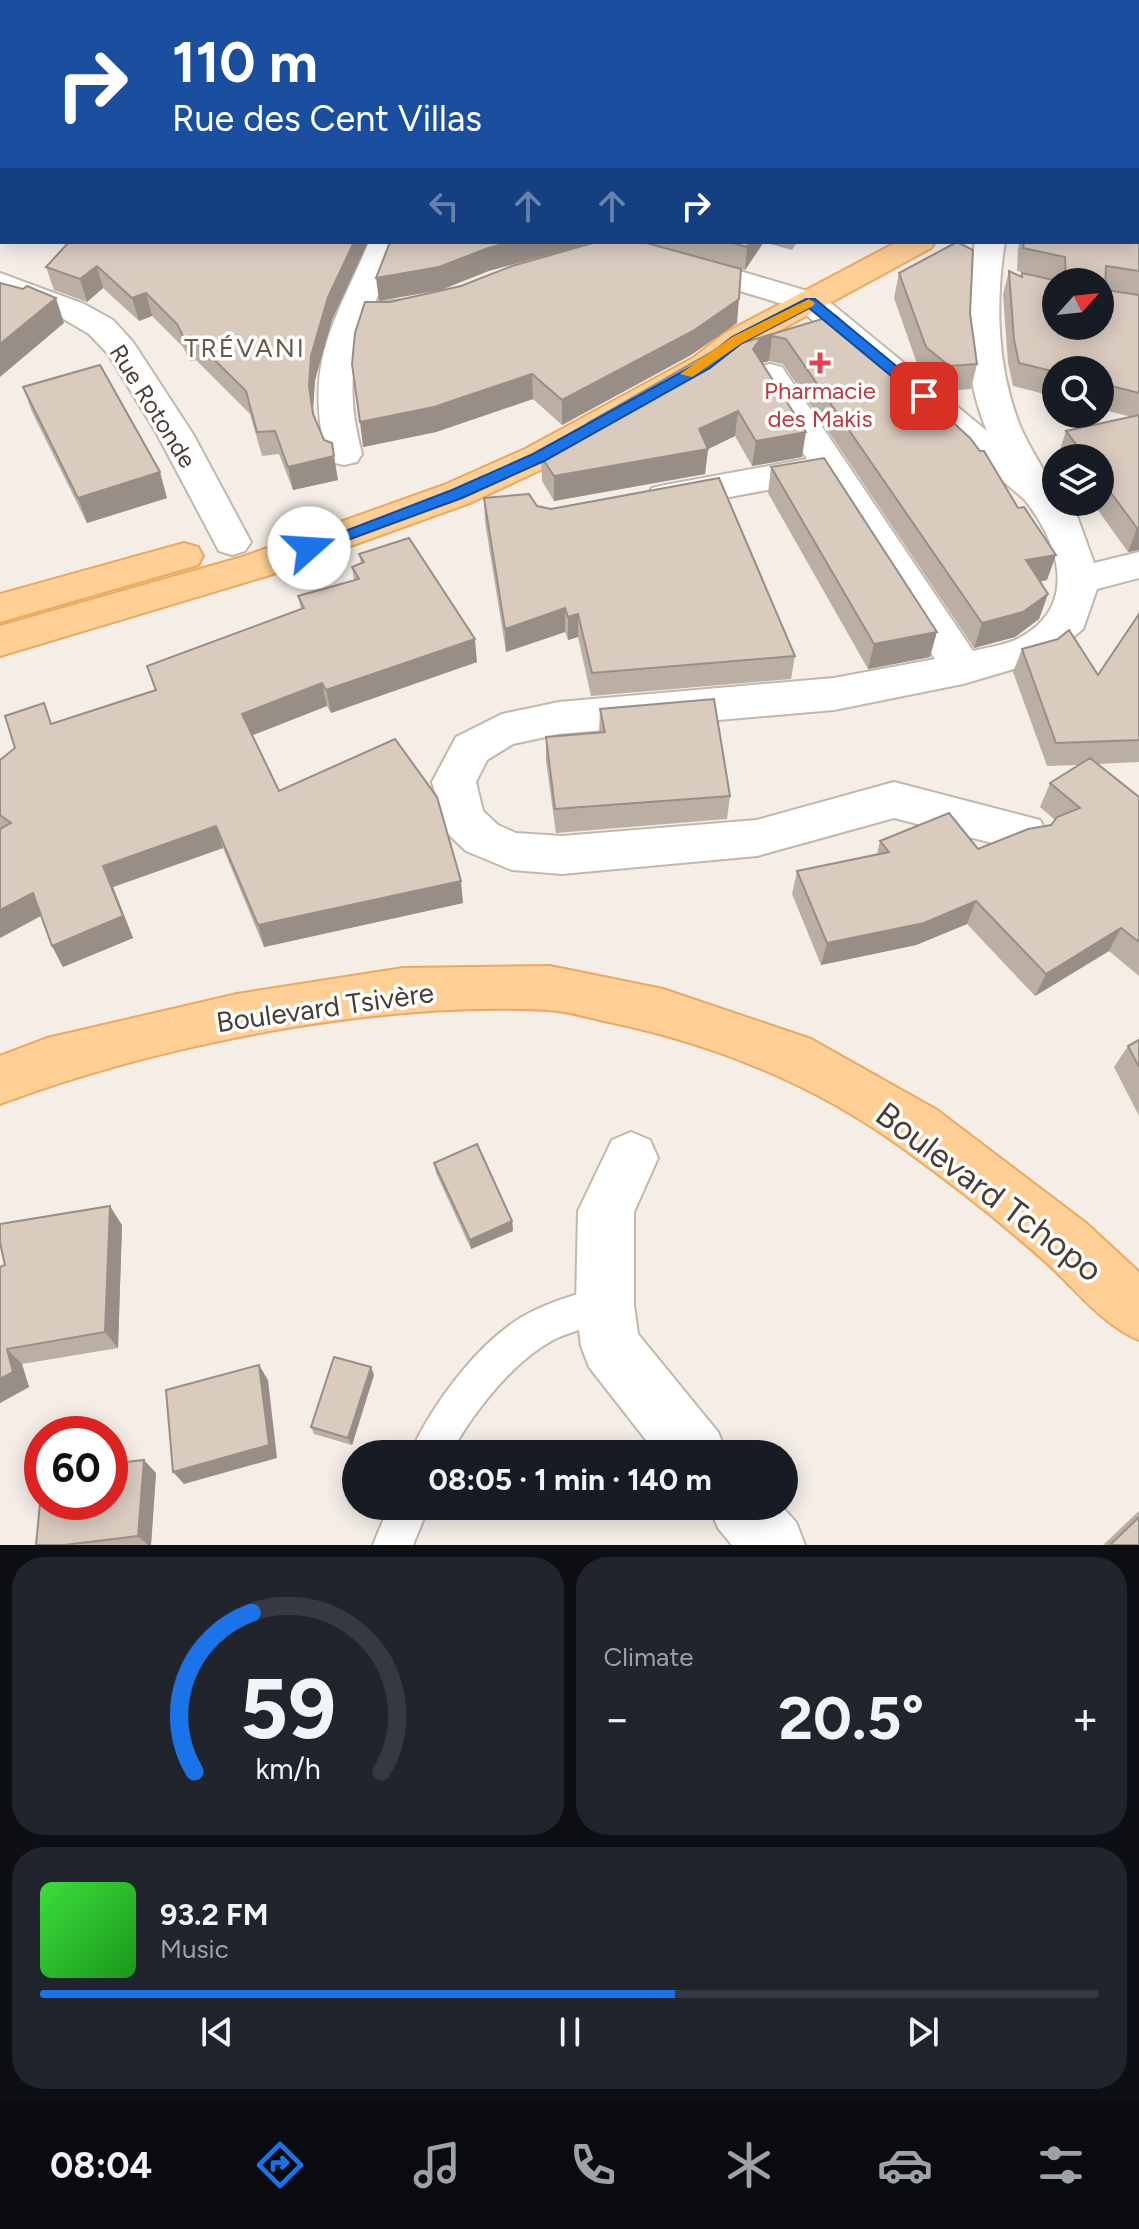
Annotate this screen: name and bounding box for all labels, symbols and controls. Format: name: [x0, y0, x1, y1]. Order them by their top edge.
text: 110 m: [172, 29, 318, 96]
icon: right: [40, 32, 144, 136]
text: Rue des Cent Villas: [172, 97, 482, 140]
icon: left: [422, 184, 466, 228]
icon: ahead: [506, 184, 550, 228]
icon: ahead: [590, 184, 634, 228]
icon: right: [674, 184, 718, 228]
north arrow: [1042, 268, 1114, 340]
map controls: [1042, 268, 1114, 516]
district label: TRÉVANI: [184, 332, 306, 364]
street label: Rue Rotonde: [104, 339, 202, 473]
marker: Pharmacie des Makis: [811, 354, 829, 372]
button: search: [1042, 356, 1114, 428]
pin: [890, 362, 958, 430]
icon: arrive: [902, 374, 946, 418]
place label: Pharmacie des Makis: [764, 376, 876, 433]
button: layers: [1042, 444, 1114, 516]
position arrow: [267, 506, 351, 590]
street label: Boulevard Tsivère: [214, 975, 436, 1039]
street label: Boulevard Tchopo: [868, 1093, 1110, 1291]
speed limit sign: 60: [24, 1416, 128, 1520]
text: 08:05 · 1 min · 140 m: [428, 1461, 712, 1498]
text: Climate: [604, 1641, 693, 1673]
text: 59: [239, 1659, 336, 1759]
text: 20.5°: [778, 1682, 924, 1754]
text: −: [604, 1692, 631, 1745]
text: +: [1072, 1692, 1099, 1745]
text: km/h: [255, 1752, 320, 1786]
text: 93.2 FM: [160, 1896, 268, 1933]
text: Music: [160, 1933, 229, 1965]
icon: previous: [195, 2010, 239, 2054]
icon: pause: [548, 2010, 592, 2054]
icon: next: [901, 2010, 945, 2054]
icon: directions: [252, 2137, 308, 2193]
icon: music: [409, 2137, 465, 2193]
icon: phone: [565, 2137, 621, 2193]
icon: climate: [721, 2137, 777, 2193]
icon: car: [877, 2137, 933, 2193]
icon: filters: [1033, 2137, 1089, 2193]
text: 08:04: [50, 2144, 152, 2187]

